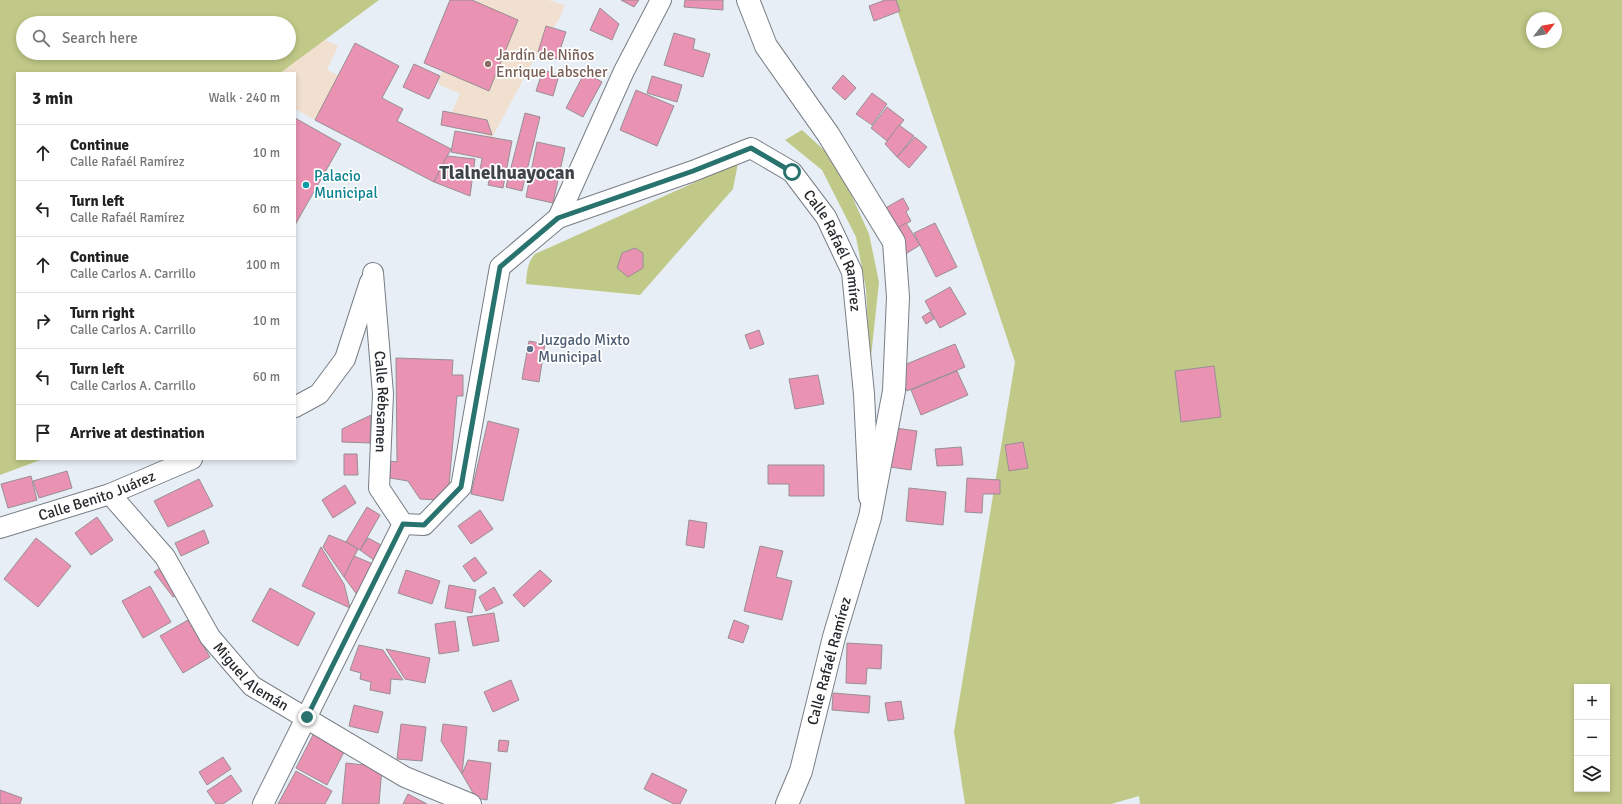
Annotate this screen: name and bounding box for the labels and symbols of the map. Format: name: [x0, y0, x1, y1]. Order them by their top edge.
north arrow: [1526, 12, 1562, 48]
place label: Jardín de Niños Enrique Labscher: [496, 46, 608, 81]
marker: Jardín de Niños Enrique Labscher: [483, 59, 493, 69]
district label: Tlalnelhuayocan: [439, 161, 575, 185]
route start: [783, 163, 801, 181]
place label: Palacio Municipal: [314, 167, 378, 202]
marker: Palacio Municipal: [301, 180, 311, 190]
street label: Calle Rafaél Ramírez: [800, 186, 865, 313]
place label: Juzgado Mixto Municipal: [538, 331, 630, 366]
marker: Juzgado Mixto Municipal: [525, 344, 535, 354]
street label: Calle Rébsamen: [370, 350, 392, 453]
street label: Calle Benito Juárez: [36, 467, 158, 525]
street label: Calle Rafaél Ramírez: [803, 595, 855, 727]
street label: Miguel Alemán: [209, 638, 292, 715]
route end: [298, 708, 316, 726]

